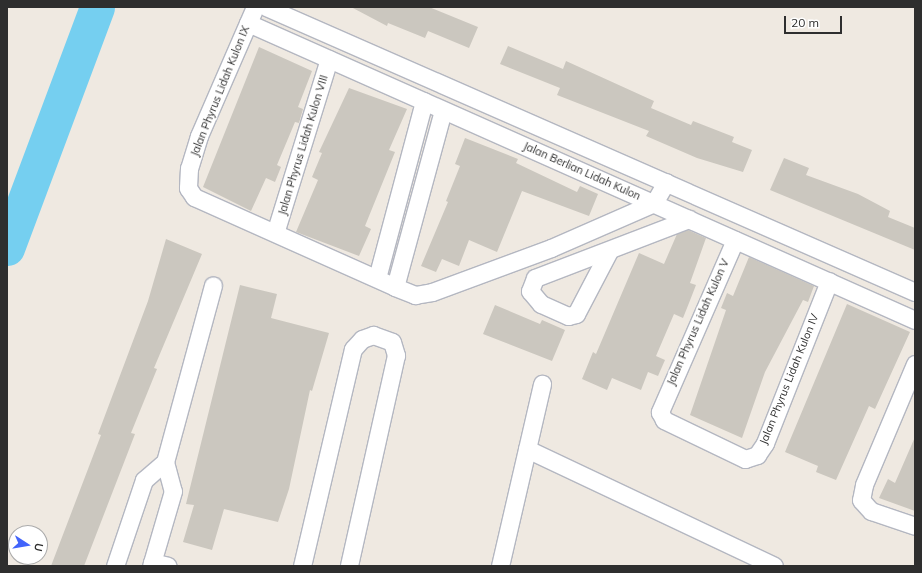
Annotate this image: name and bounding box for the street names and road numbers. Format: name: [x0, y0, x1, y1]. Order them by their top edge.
street label: Jalan Phyrus Lidah Kulon IX: [188, 24, 252, 158]
street label: Jalan Phyrus Lidah Kulon VIII: [275, 73, 331, 217]
street label: Jalan Berlian Lidah Kulon: [521, 139, 643, 203]
street label: Jalan Phyrus Lidah Kulon V: [664, 257, 732, 387]
street label: Jalan Phyrus Lidah Kulon IV: [757, 312, 821, 446]

